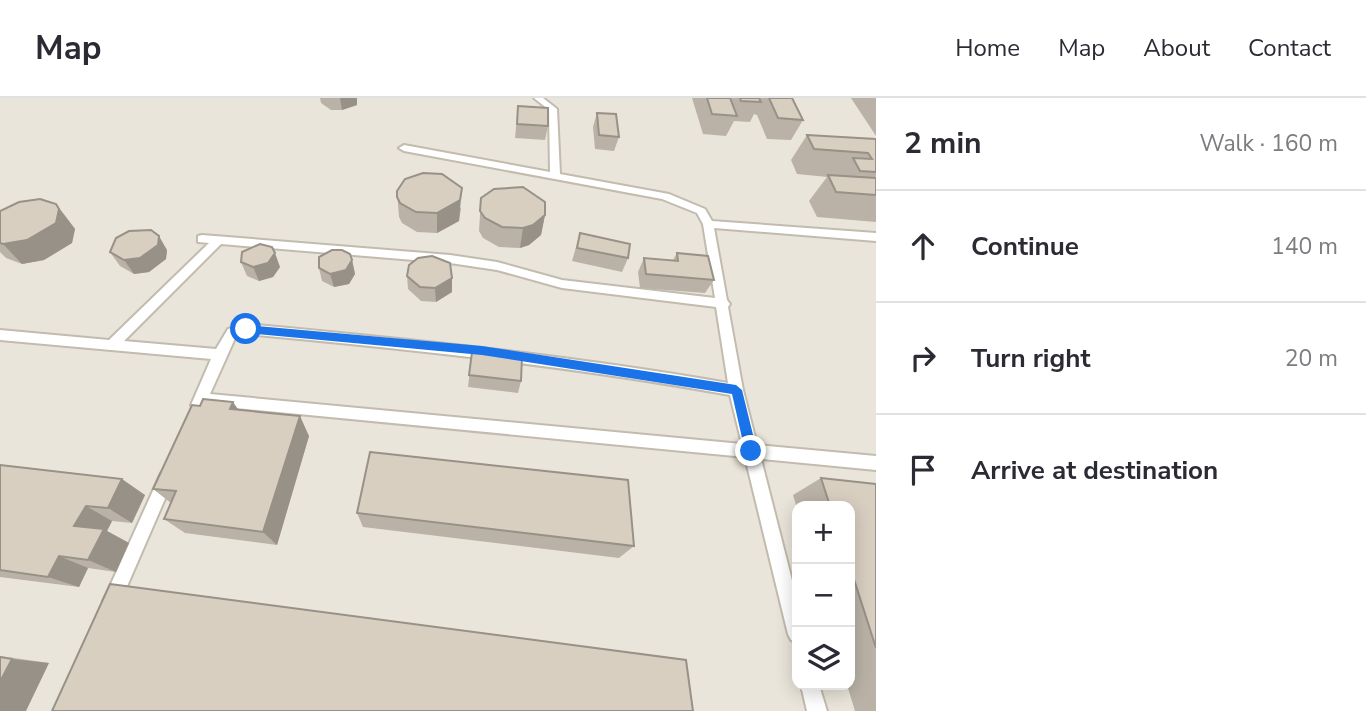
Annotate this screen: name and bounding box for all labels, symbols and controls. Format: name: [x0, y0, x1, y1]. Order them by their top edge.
text: Map: [35, 26, 102, 71]
text: Home: [955, 32, 1020, 64]
text: Map: [1058, 32, 1105, 64]
text: About: [1143, 32, 1210, 64]
text: Contact: [1248, 32, 1331, 64]
text: 2 min: [904, 123, 982, 164]
text: Walk · 160 m: [1199, 128, 1338, 159]
icon: ahead: [904, 227, 942, 265]
text: Continue: [971, 229, 1079, 264]
text: 140 m: [1271, 231, 1338, 262]
route start: [230, 313, 261, 344]
icon: right: [904, 339, 942, 377]
text: Turn right: [971, 341, 1090, 376]
text: 20 m: [1285, 343, 1338, 374]
route end: [735, 435, 766, 466]
icon: arrive: [904, 451, 942, 489]
text: Arrive at destination: [971, 453, 1218, 488]
map controls: [792, 501, 855, 690]
button: +: [792, 501, 855, 564]
button: −: [792, 564, 855, 627]
button: layers: [792, 627, 855, 690]

